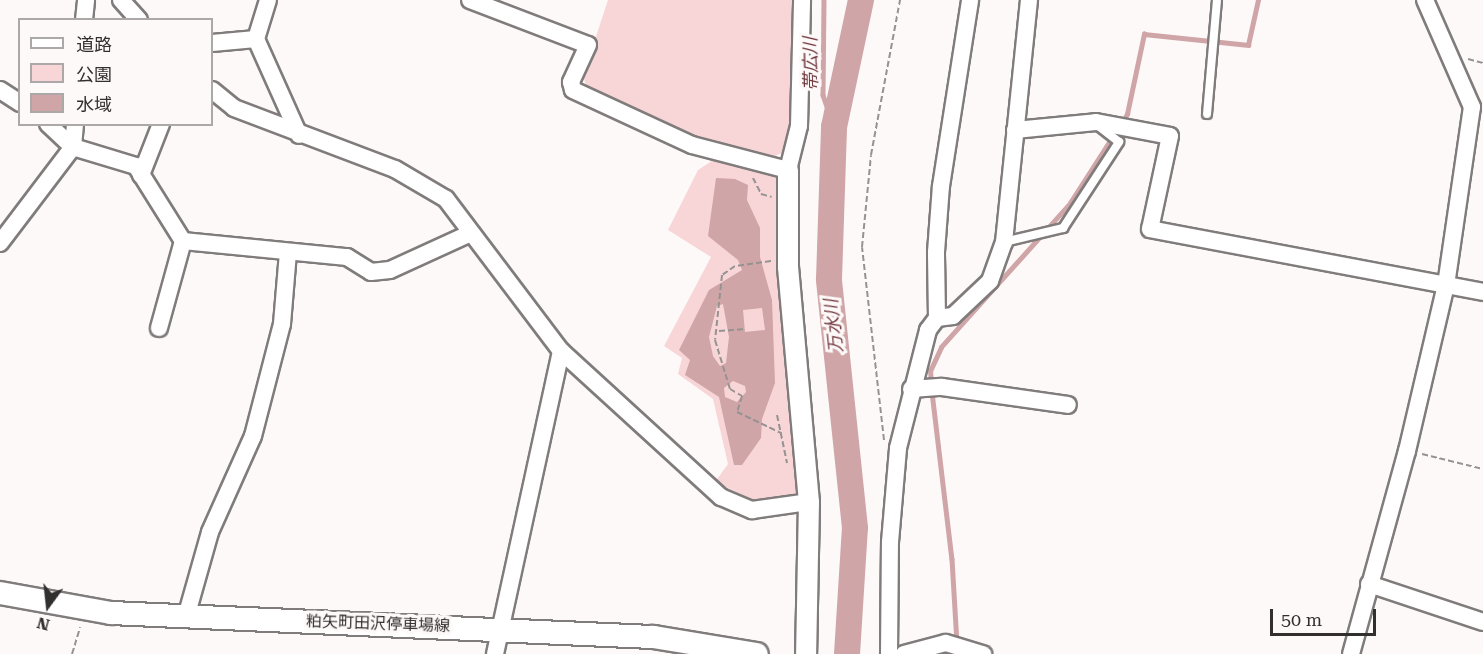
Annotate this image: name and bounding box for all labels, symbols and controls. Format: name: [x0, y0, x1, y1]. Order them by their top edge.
legend: [18, 18, 213, 126]
text: 道路: [76, 34, 112, 55]
water label: 帯広川: [800, 37, 822, 91]
text: 公園: [76, 64, 112, 85]
text: 水域: [76, 94, 112, 115]
water label: 万水川: [820, 298, 848, 354]
north arrow: [18, 576, 78, 636]
scale bar: [1273, 597, 1380, 635]
text: 50 m: [1281, 609, 1322, 630]
street label: 粕矢町田沢停車場線: [306, 612, 450, 636]
text: N: [35, 613, 52, 635]

